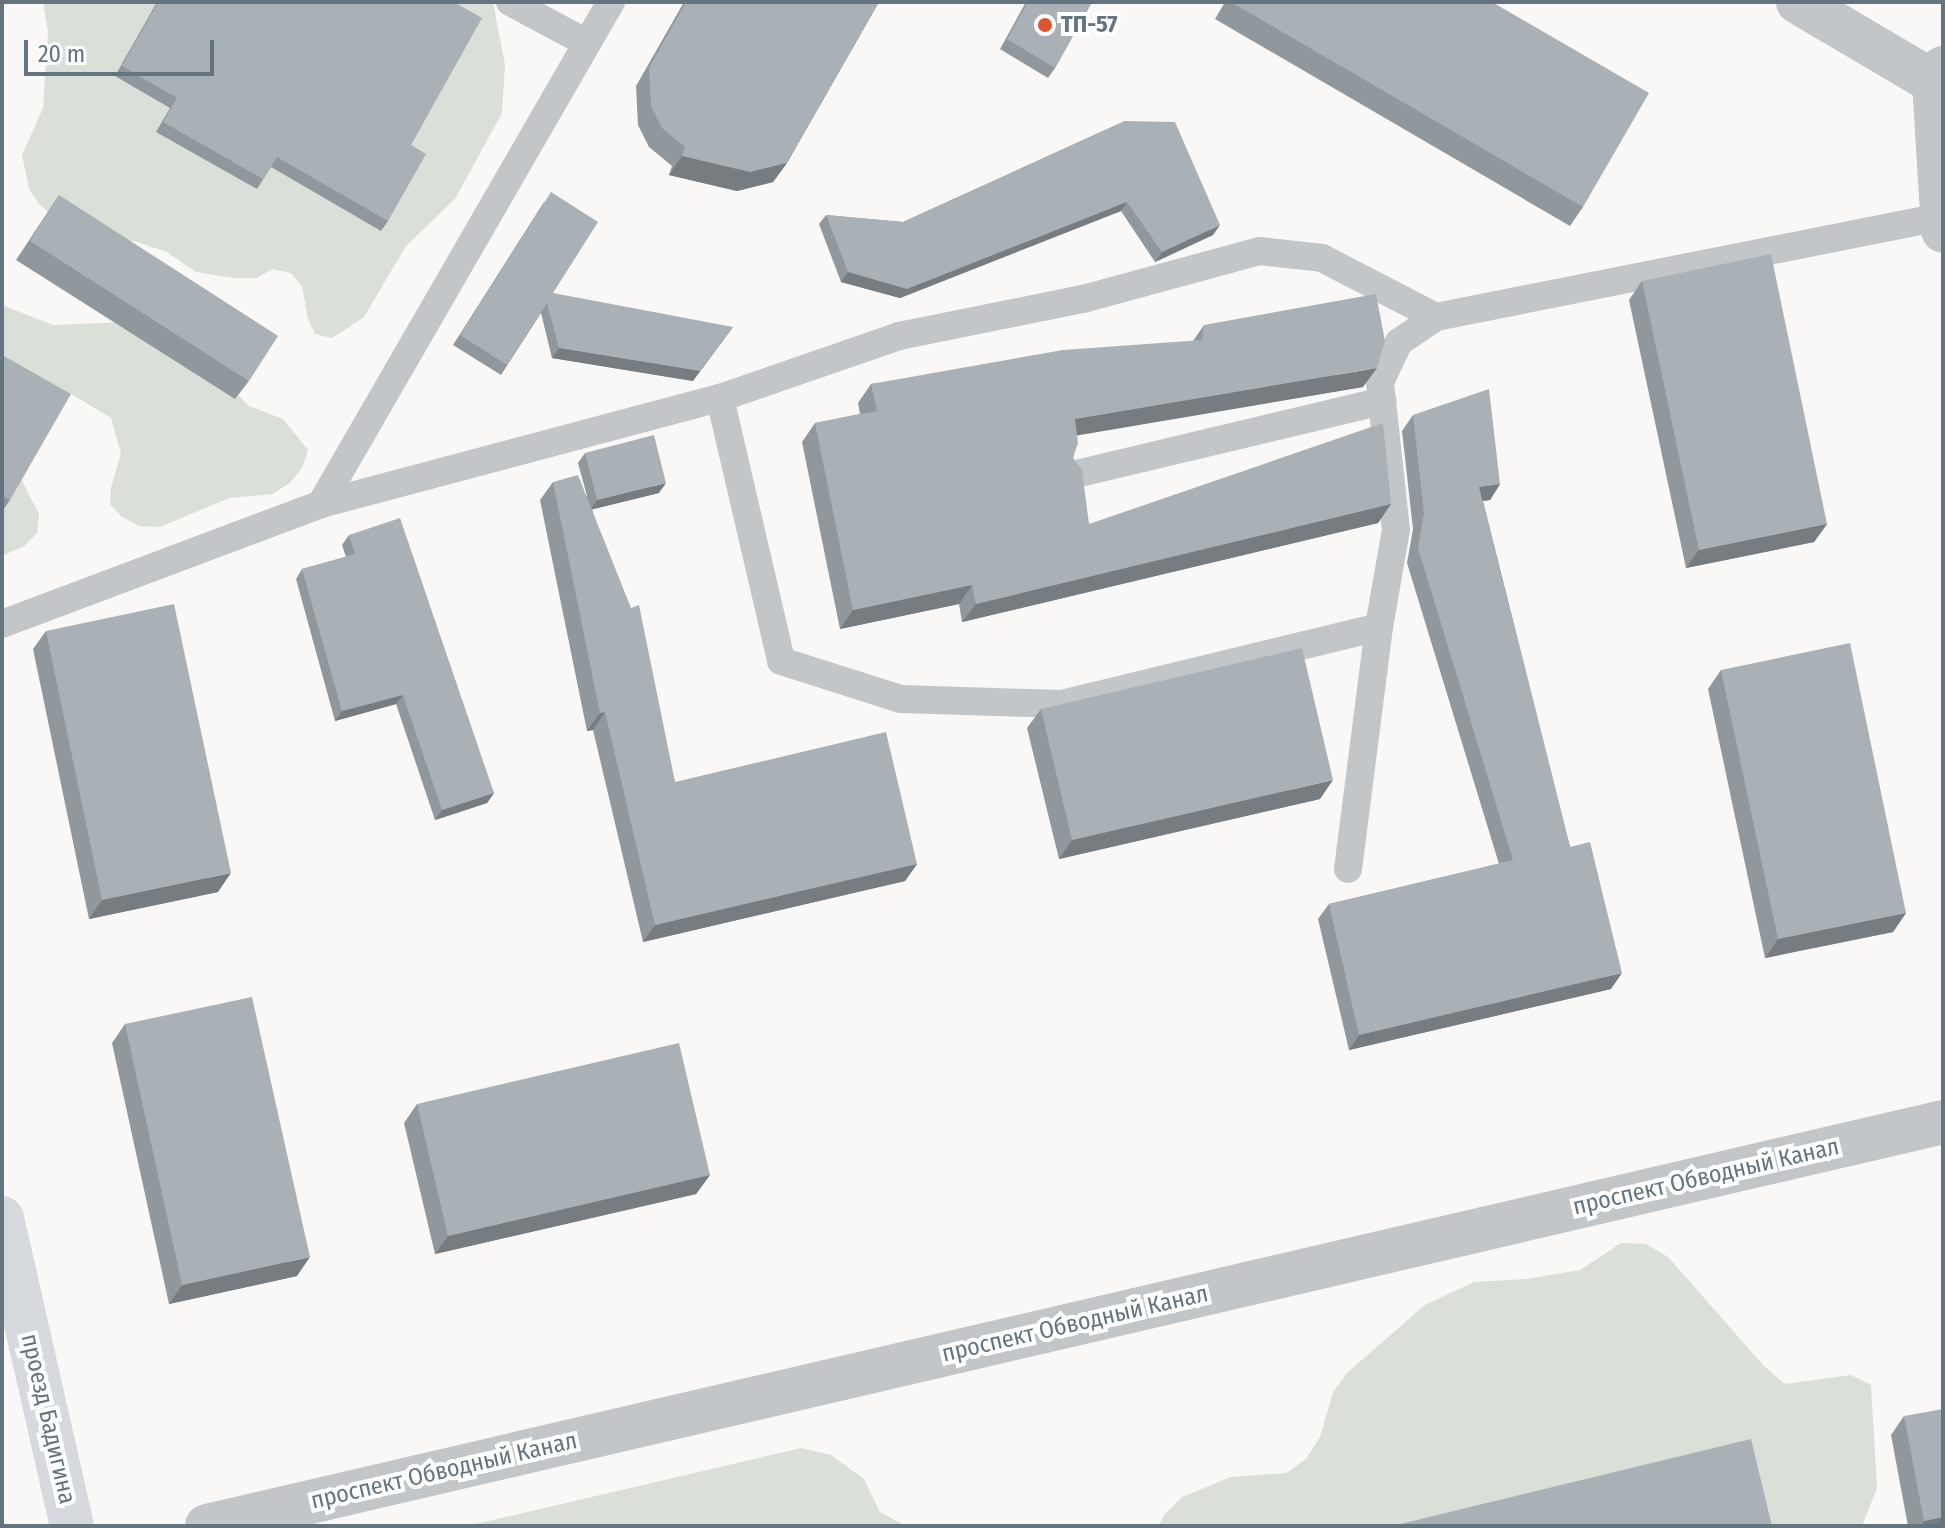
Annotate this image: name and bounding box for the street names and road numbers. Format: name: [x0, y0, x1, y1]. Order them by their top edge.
street label: проспект Обводный Канал: [1570, 1132, 1842, 1222]
street label: проспект Обводный Канал: [939, 1279, 1211, 1369]
street label: проезд Бадигина: [14, 1331, 82, 1507]
street label: проспект Обводный Канал: [308, 1426, 580, 1516]

